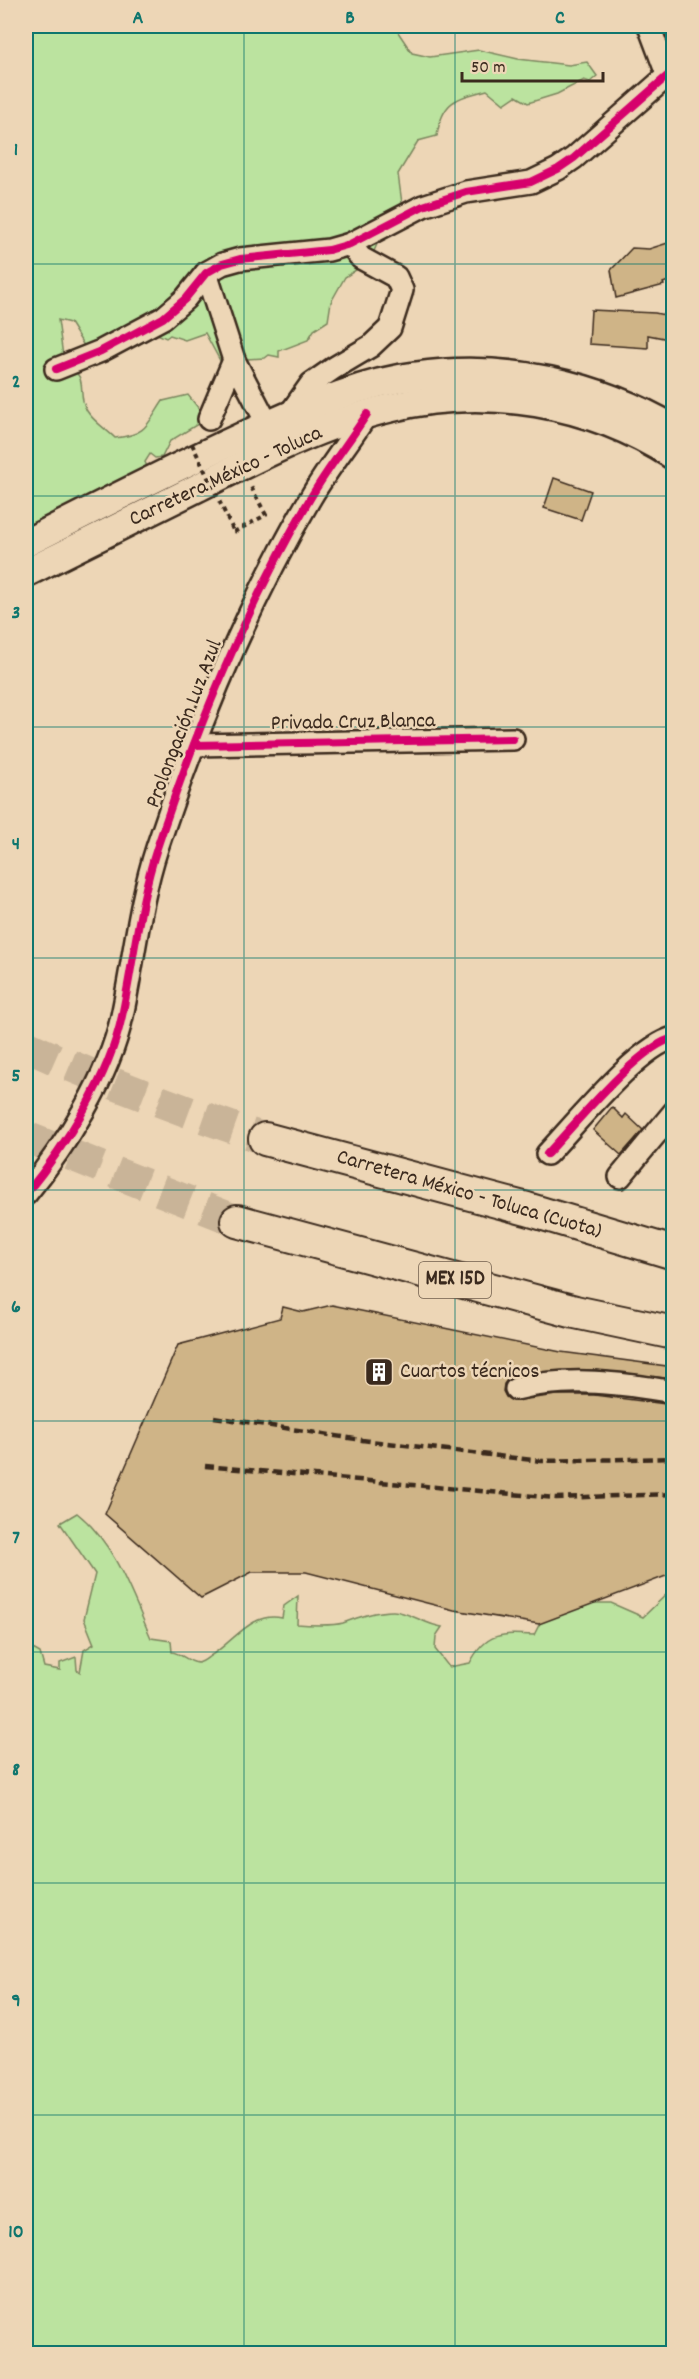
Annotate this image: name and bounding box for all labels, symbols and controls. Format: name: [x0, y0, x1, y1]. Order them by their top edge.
text: A: [133, 5, 144, 33]
text: B: [345, 5, 355, 33]
text: C: [555, 5, 565, 33]
scale bar: [462, 45, 603, 83]
text: 50 m: [471, 56, 506, 81]
text: 1: [14, 137, 18, 165]
text: 2: [12, 369, 20, 397]
street label: Carretera México - Toluca: [124, 418, 328, 535]
text: 3: [12, 600, 20, 628]
street label: Prolongación Luz Azul: [139, 635, 231, 813]
street label: Privada Cruz Blanca: [270, 706, 436, 740]
text: 4: [12, 831, 20, 859]
text: 5: [11, 1063, 21, 1091]
street label: Carretera México - Toluca (Cuota): [333, 1142, 605, 1248]
road number: MEX 15D: [419, 1262, 491, 1298]
text: 6: [11, 1294, 21, 1322]
building icon: Cuartos técnicos: [363, 1356, 395, 1388]
place label: Cuartos técnicos: [400, 1357, 540, 1388]
text: 7: [12, 1525, 20, 1553]
text: 8: [12, 1757, 20, 1785]
text: 9: [11, 1988, 21, 2016]
text: 10: [8, 2219, 24, 2247]

